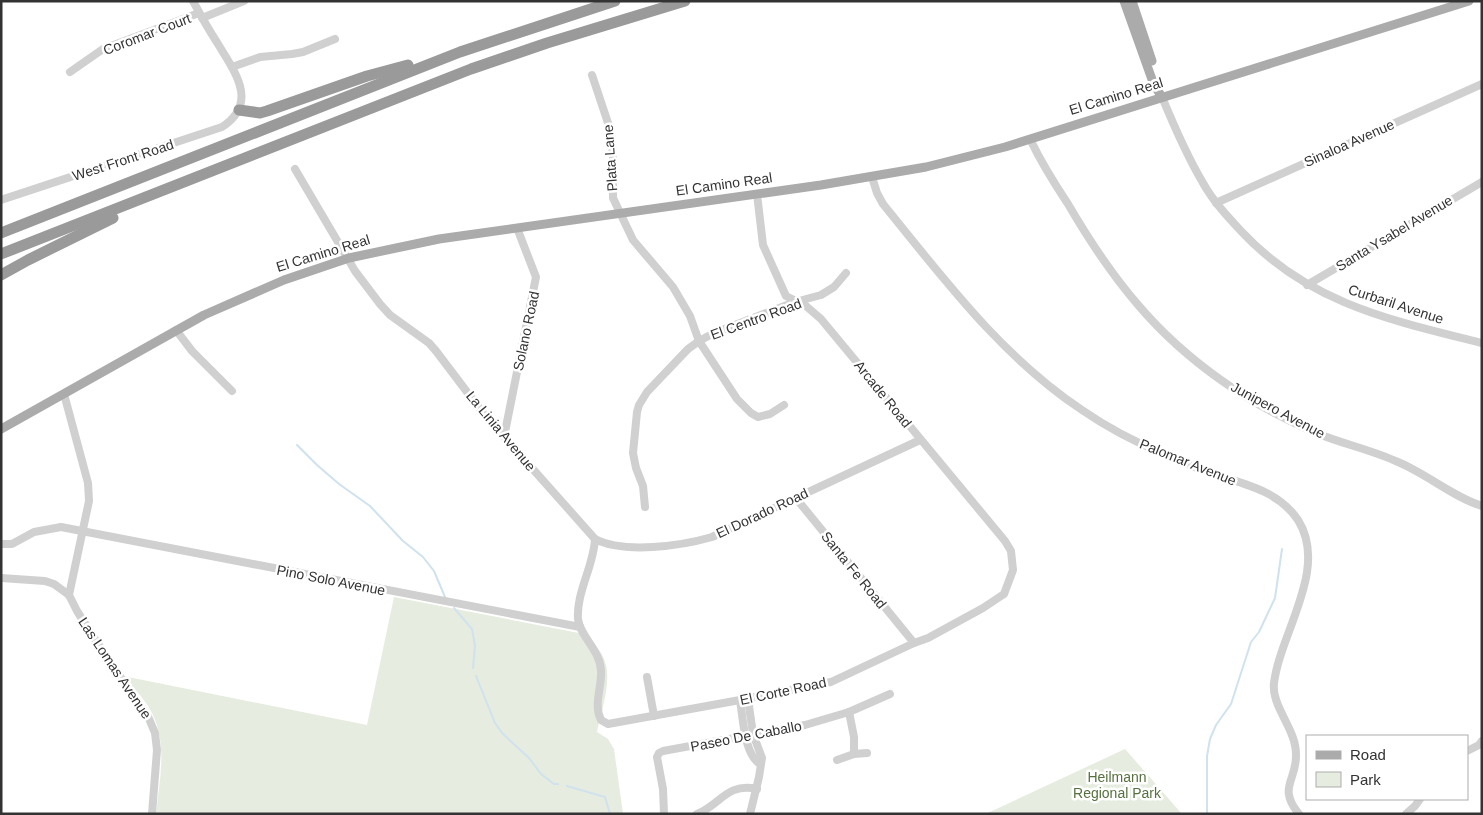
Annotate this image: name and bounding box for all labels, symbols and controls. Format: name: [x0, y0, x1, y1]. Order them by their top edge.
street label: Coromar Court: [101, 10, 193, 58]
street label: El Camino Real: [1067, 74, 1165, 118]
street label: Sinaloa Avenue: [1301, 116, 1397, 170]
street label: Plata Lane: [600, 124, 620, 192]
street label: West Front Road: [70, 136, 176, 184]
street label: El Camino Real: [675, 169, 773, 199]
street label: Santa Ysabel Avenue: [1333, 192, 1455, 274]
street label: El Camino Real: [274, 231, 372, 275]
street label: Curbaril Avenue: [1346, 281, 1446, 327]
street label: Solano Road: [510, 290, 542, 372]
street label: El Centro Road: [708, 295, 804, 343]
street label: Arcade Road: [851, 357, 915, 431]
street label: Junipero Avenue: [1228, 379, 1328, 442]
street label: La Linia Avenue: [463, 388, 539, 474]
street label: Palomar Avenue: [1137, 435, 1239, 489]
street label: El Dorado Road: [713, 485, 811, 541]
street label: Santa Fe Road: [818, 528, 890, 612]
street label: Pino Solo Avenue: [275, 562, 387, 598]
street label: Las Lomas Avenue: [75, 614, 155, 722]
street label: El Corte Road: [738, 674, 828, 708]
street label: Paseo De Caballo: [689, 717, 803, 755]
legend: [1306, 735, 1468, 800]
text: Road: [1350, 746, 1386, 763]
park label: Heilmann Regional Park: [1073, 769, 1162, 801]
text: Park: [1350, 771, 1381, 788]

